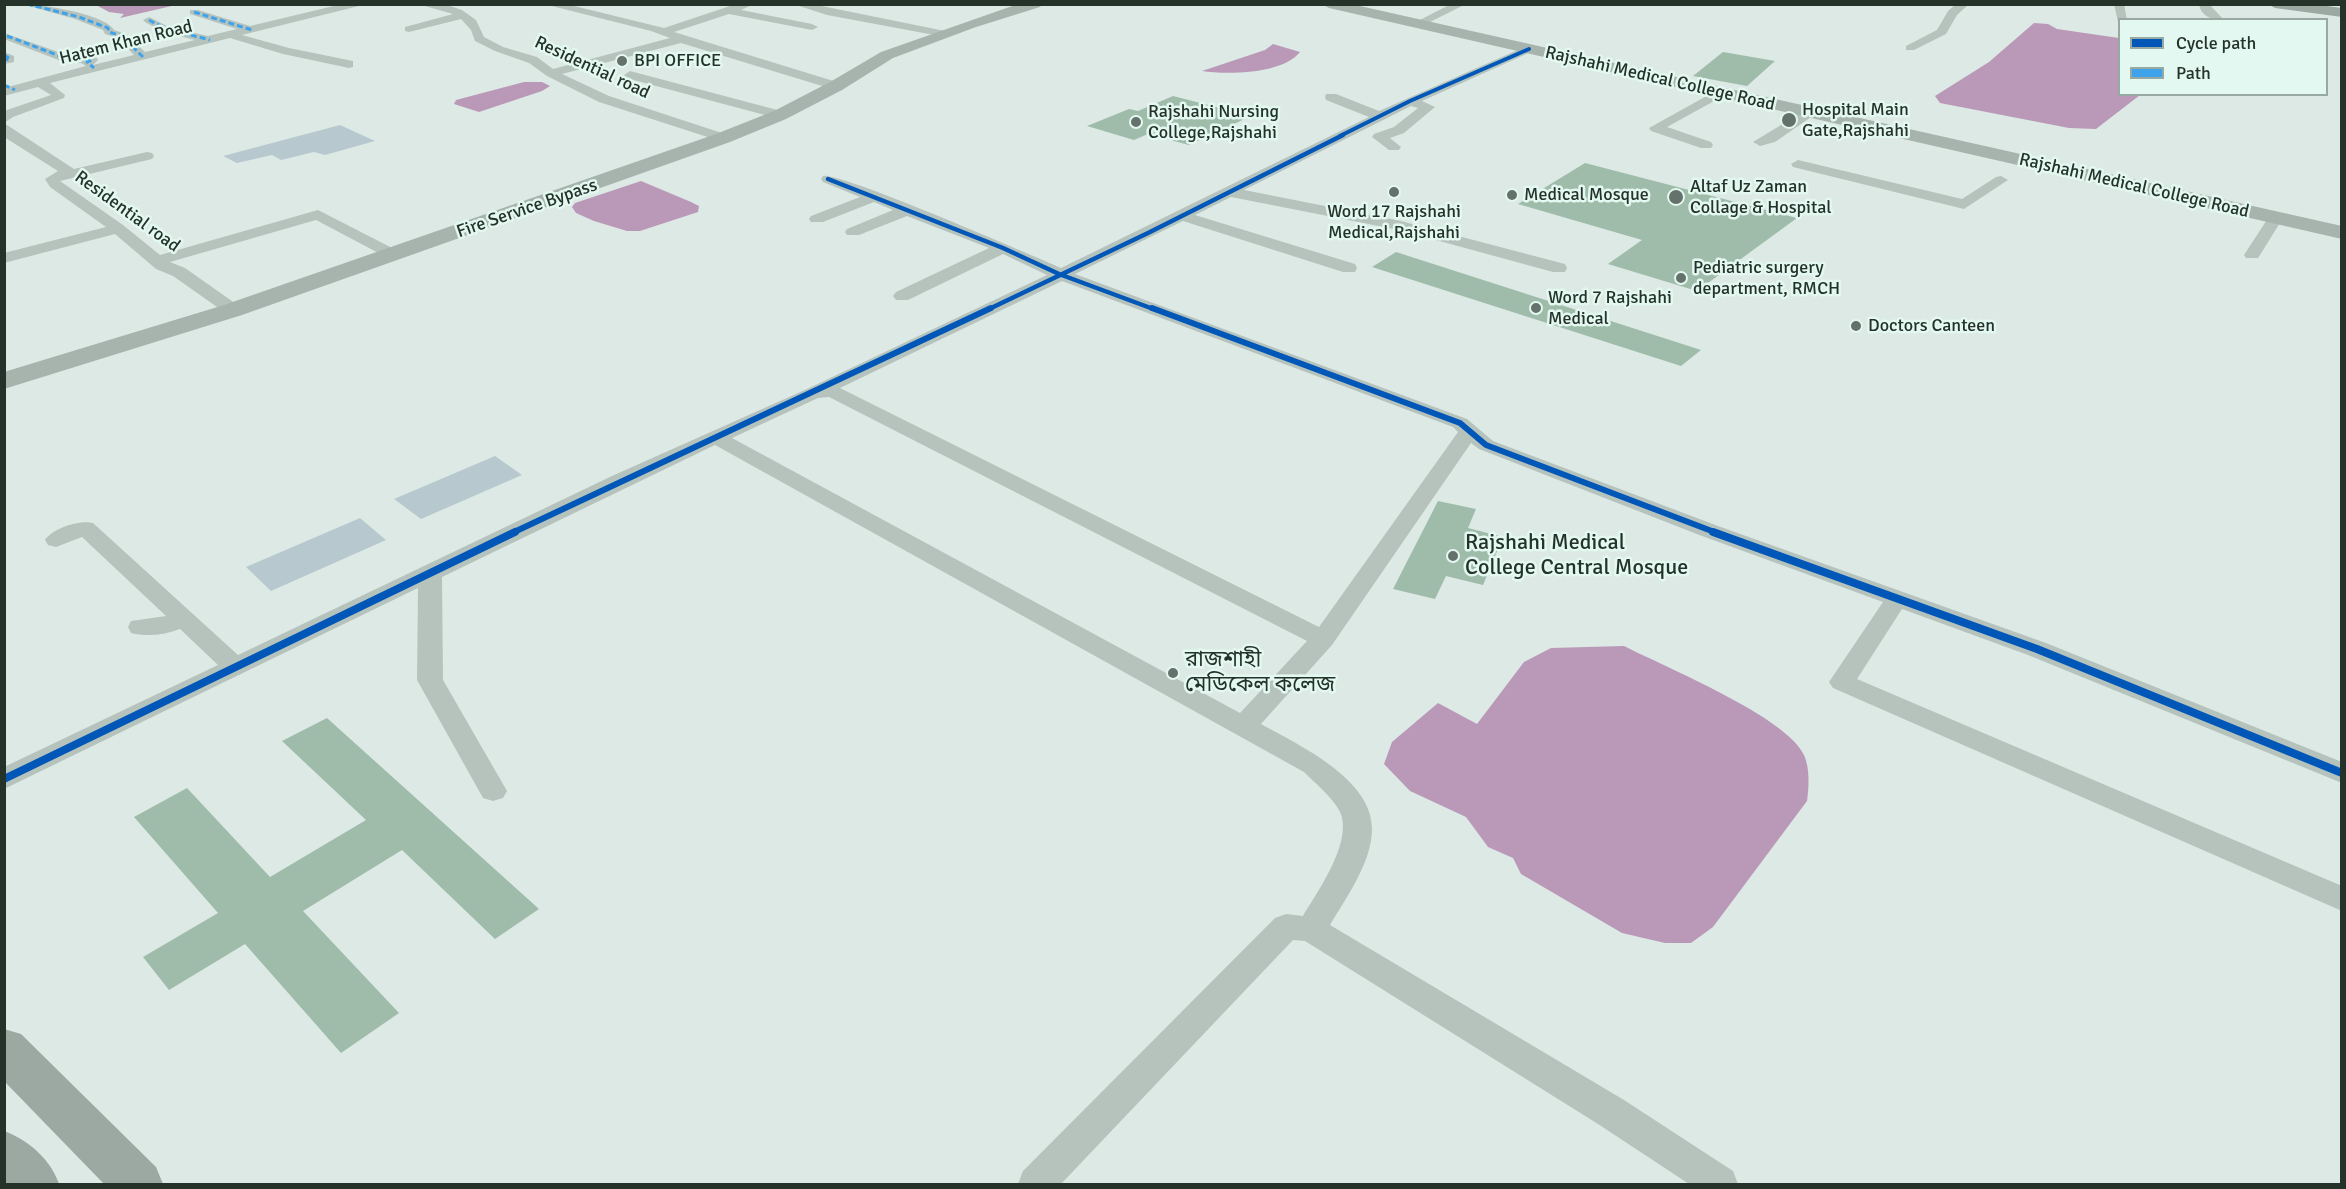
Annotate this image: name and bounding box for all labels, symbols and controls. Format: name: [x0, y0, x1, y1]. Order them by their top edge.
street label: Hatem Khan Road: [57, 16, 195, 70]
legend: [2118, 18, 2328, 96]
street label: Residential road: [531, 32, 653, 104]
text: Cycle path: [2176, 32, 2256, 54]
street label: Rajshahi Medical College Road: [1543, 42, 1777, 116]
place label: BPI OFFICE: [634, 50, 721, 72]
marker: BPI OFFICE: [615, 54, 629, 68]
text: Path: [2176, 62, 2211, 84]
place label: Hospital Main Gate,Rajshahi: [1802, 99, 1909, 142]
place label: Rajshahi Nursing College,Rajshahi: [1148, 101, 1279, 144]
marker: Hospital Main Gate,Rajshahi: [1780, 111, 1798, 129]
marker: Rajshahi Nursing College,Rajshahi: [1129, 115, 1143, 129]
street label: Rajshahi Medical College Road: [2017, 149, 2251, 223]
street label: Residential road: [70, 167, 184, 257]
street label: Fire Service Bypass: [454, 175, 600, 243]
place label: Altaf Uz Zaman Collage & Hospital: [1690, 176, 1832, 219]
place label: Medical Mosque: [1524, 184, 1649, 206]
marker: Word 17 Rajshahi Medical,Rajshahi: [1387, 185, 1401, 199]
marker: Medical Mosque: [1505, 188, 1519, 202]
marker: Altaf Uz Zaman Collage & Hospital: [1667, 188, 1685, 206]
place label: Word 17 Rajshahi Medical,Rajshahi: [1327, 201, 1461, 244]
place label: Pediatric surgery department, RMCH: [1693, 257, 1840, 300]
marker: Pediatric surgery department, RMCH: [1674, 271, 1688, 285]
place label: Word 7 Rajshahi Medical: [1548, 287, 1672, 330]
marker: Word 7 Rajshahi Medical: [1529, 301, 1543, 315]
place label: Doctors Canteen: [1868, 315, 1995, 337]
marker: Doctors Canteen: [1849, 319, 1863, 333]
place label: Rajshahi Medical College Central Mosque: [1465, 530, 1688, 582]
marker: Rajshahi Medical College Central Mosque: [1446, 549, 1460, 563]
place label: রাজশাহী মেডিকেল কলেজ: [1185, 647, 1335, 698]
marker: রাজশাহী মেডিকেল কলেজ: [1166, 666, 1180, 680]

